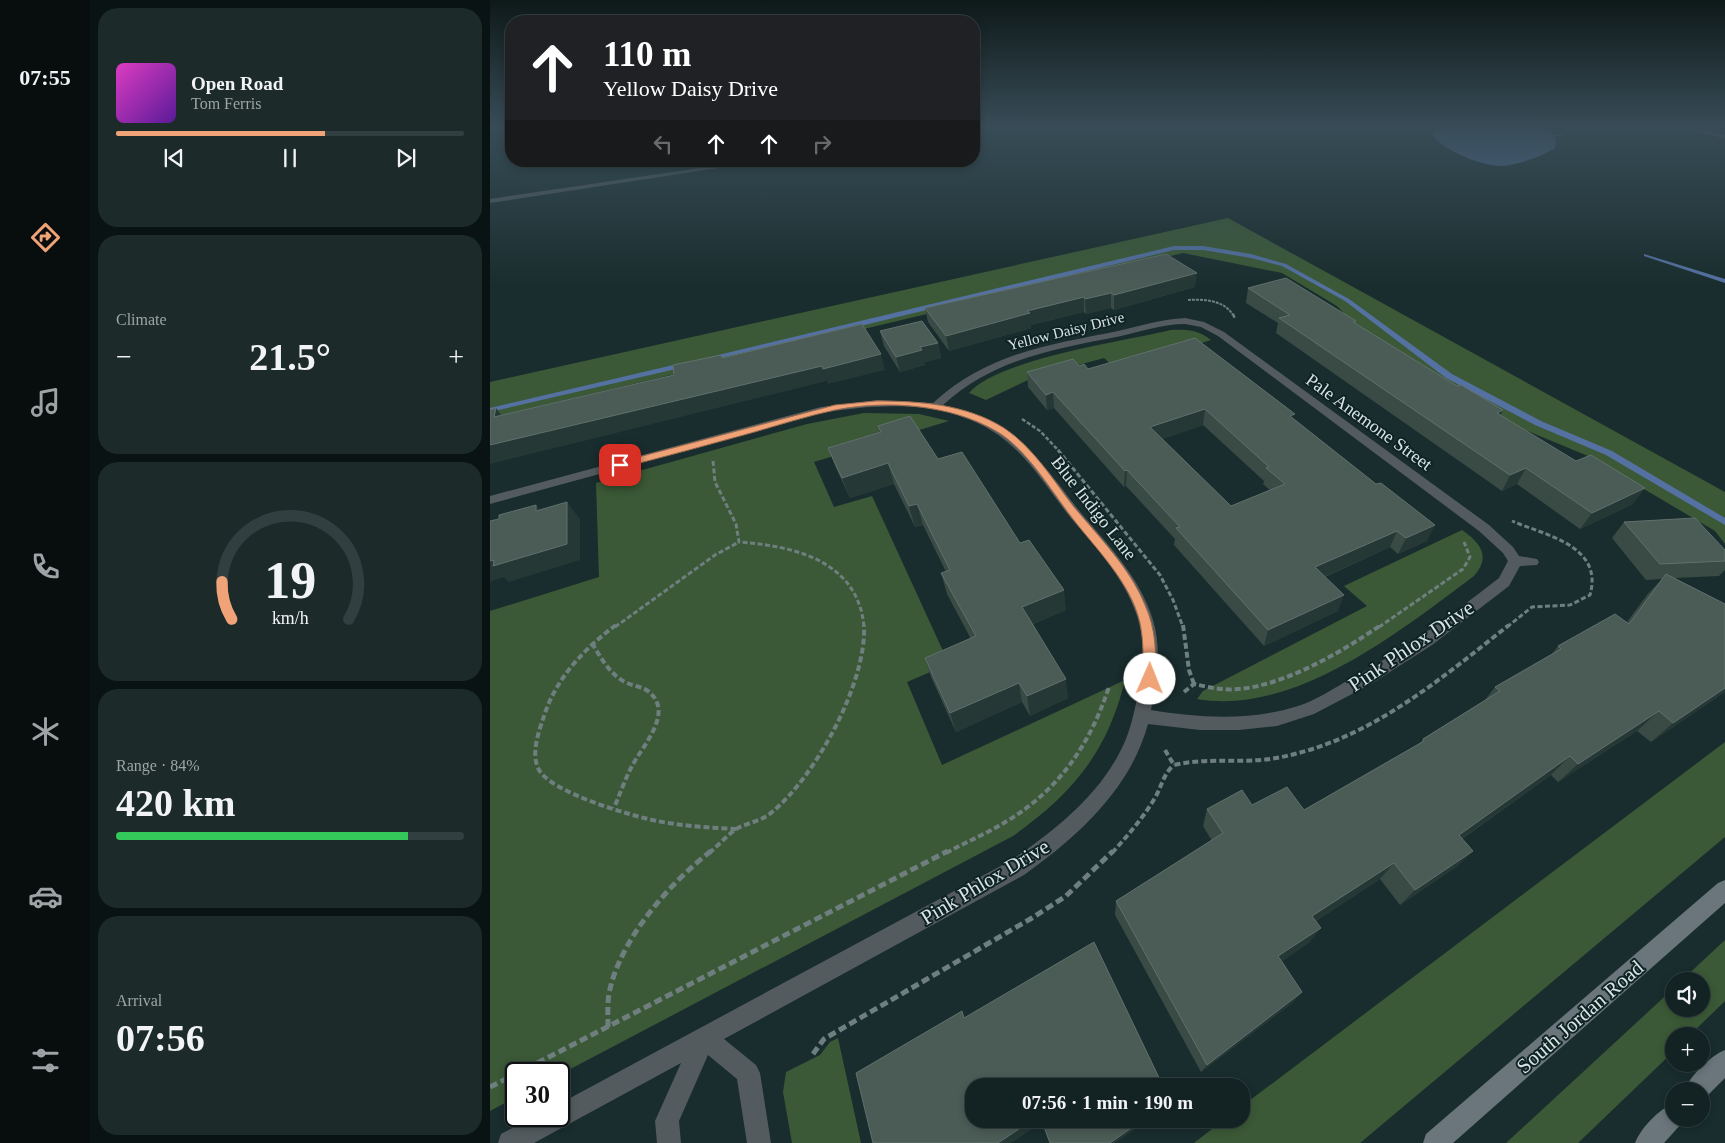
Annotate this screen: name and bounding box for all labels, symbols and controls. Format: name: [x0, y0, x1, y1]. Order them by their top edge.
icon: ahead: [520, 35, 585, 100]
text: 110 m: [603, 35, 691, 74]
text: 07:55: [19, 65, 71, 90]
text: Open Road: [191, 73, 283, 94]
text: Yellow Daisy Drive: [603, 76, 778, 101]
text: Tom Ferris: [191, 95, 261, 112]
icon: left: [649, 130, 677, 158]
icon: ahead: [702, 130, 730, 158]
icon: ahead: [755, 130, 783, 158]
icon: right: [808, 130, 836, 158]
icon: previous: [160, 144, 188, 172]
icon: pause: [276, 144, 304, 172]
icon: next: [392, 144, 420, 172]
icon: directions: [28, 220, 63, 255]
street label: Yellow Daisy Drive: [1006, 309, 1126, 353]
text: Climate: [116, 311, 167, 328]
text: 21.5°: [249, 336, 331, 378]
text: −: [116, 341, 132, 372]
text: +: [448, 341, 464, 372]
street label: Pale Anemone Street: [1302, 370, 1436, 474]
icon: music: [28, 385, 63, 420]
pin: [599, 444, 641, 486]
icon: arrive: [606, 451, 634, 479]
street label: Blue Indigo Lane: [1047, 452, 1141, 564]
icon: phone: [28, 549, 63, 584]
text: 19: [264, 552, 316, 609]
street label: Pink Phlox Drive: [1344, 595, 1478, 697]
text: km/h: [272, 608, 308, 628]
position arrow: [1123, 652, 1175, 704]
icon: climate: [28, 714, 63, 749]
text: Range · 84%: [116, 757, 200, 774]
text: 420 km: [116, 782, 235, 824]
street label: Pink Phlox Drive: [916, 834, 1054, 930]
icon: car: [28, 879, 63, 914]
street label: South Jordan Road: [1512, 955, 1649, 1078]
map controls: [1665, 972, 1710, 1127]
button: sound: [1665, 972, 1710, 1017]
text: Arrival: [116, 992, 162, 1009]
text: 07:56: [116, 1017, 205, 1059]
button: +: [1665, 1027, 1710, 1072]
icon: filters: [28, 1043, 63, 1078]
speed limit sign: 30: [505, 1062, 570, 1127]
button: −: [1665, 1082, 1710, 1127]
text: 07:56 · 1 min · 190 m: [1022, 1092, 1193, 1113]

